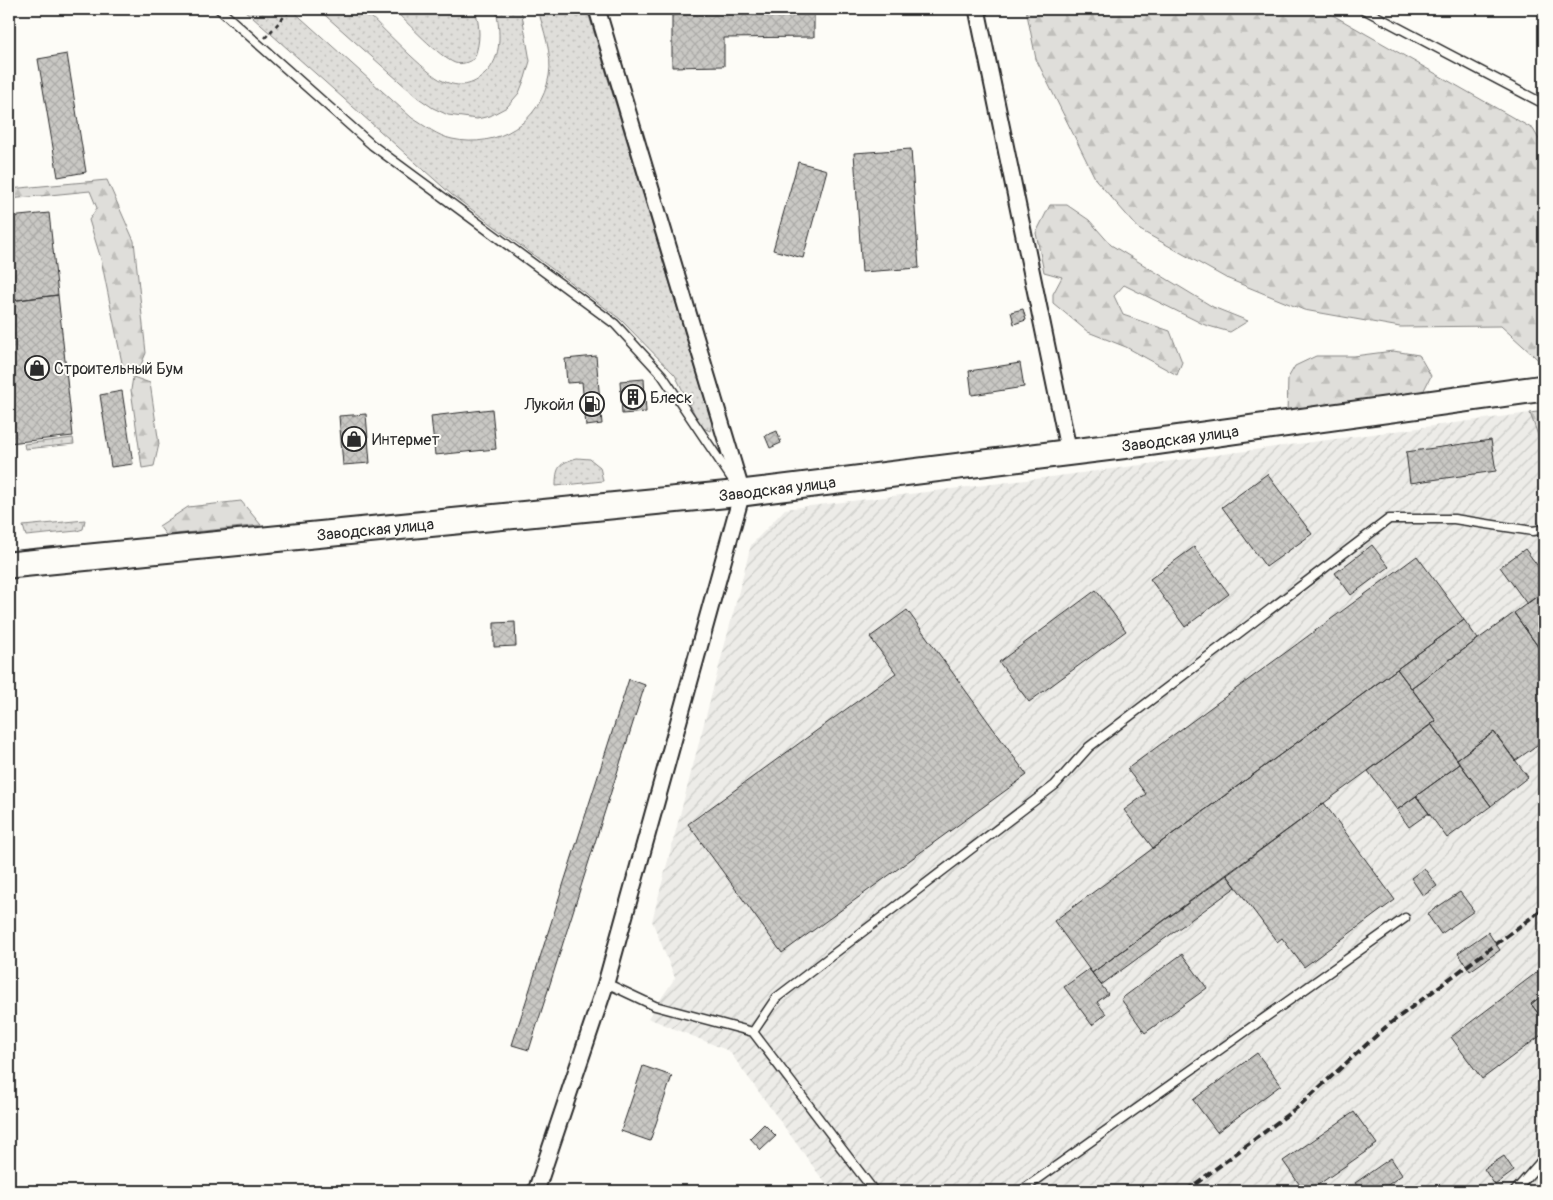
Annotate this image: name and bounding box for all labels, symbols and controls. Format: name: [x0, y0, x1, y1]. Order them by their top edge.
shop icon: Строительный Бум: [24, 355, 50, 381]
place label: Строительный Бум: [54, 359, 183, 379]
building icon: Блеск: [620, 384, 646, 410]
place label: Блеск: [650, 388, 692, 408]
fuel station icon: Лукойл: [579, 391, 605, 417]
place label: Лукойл: [524, 395, 574, 415]
street label: Заводская улица: [1120, 421, 1240, 457]
shop icon: Интермет: [341, 426, 367, 452]
place label: Интермет: [372, 430, 440, 450]
street label: Заводская улица: [718, 472, 837, 506]
street label: Заводская улица: [316, 514, 435, 546]

